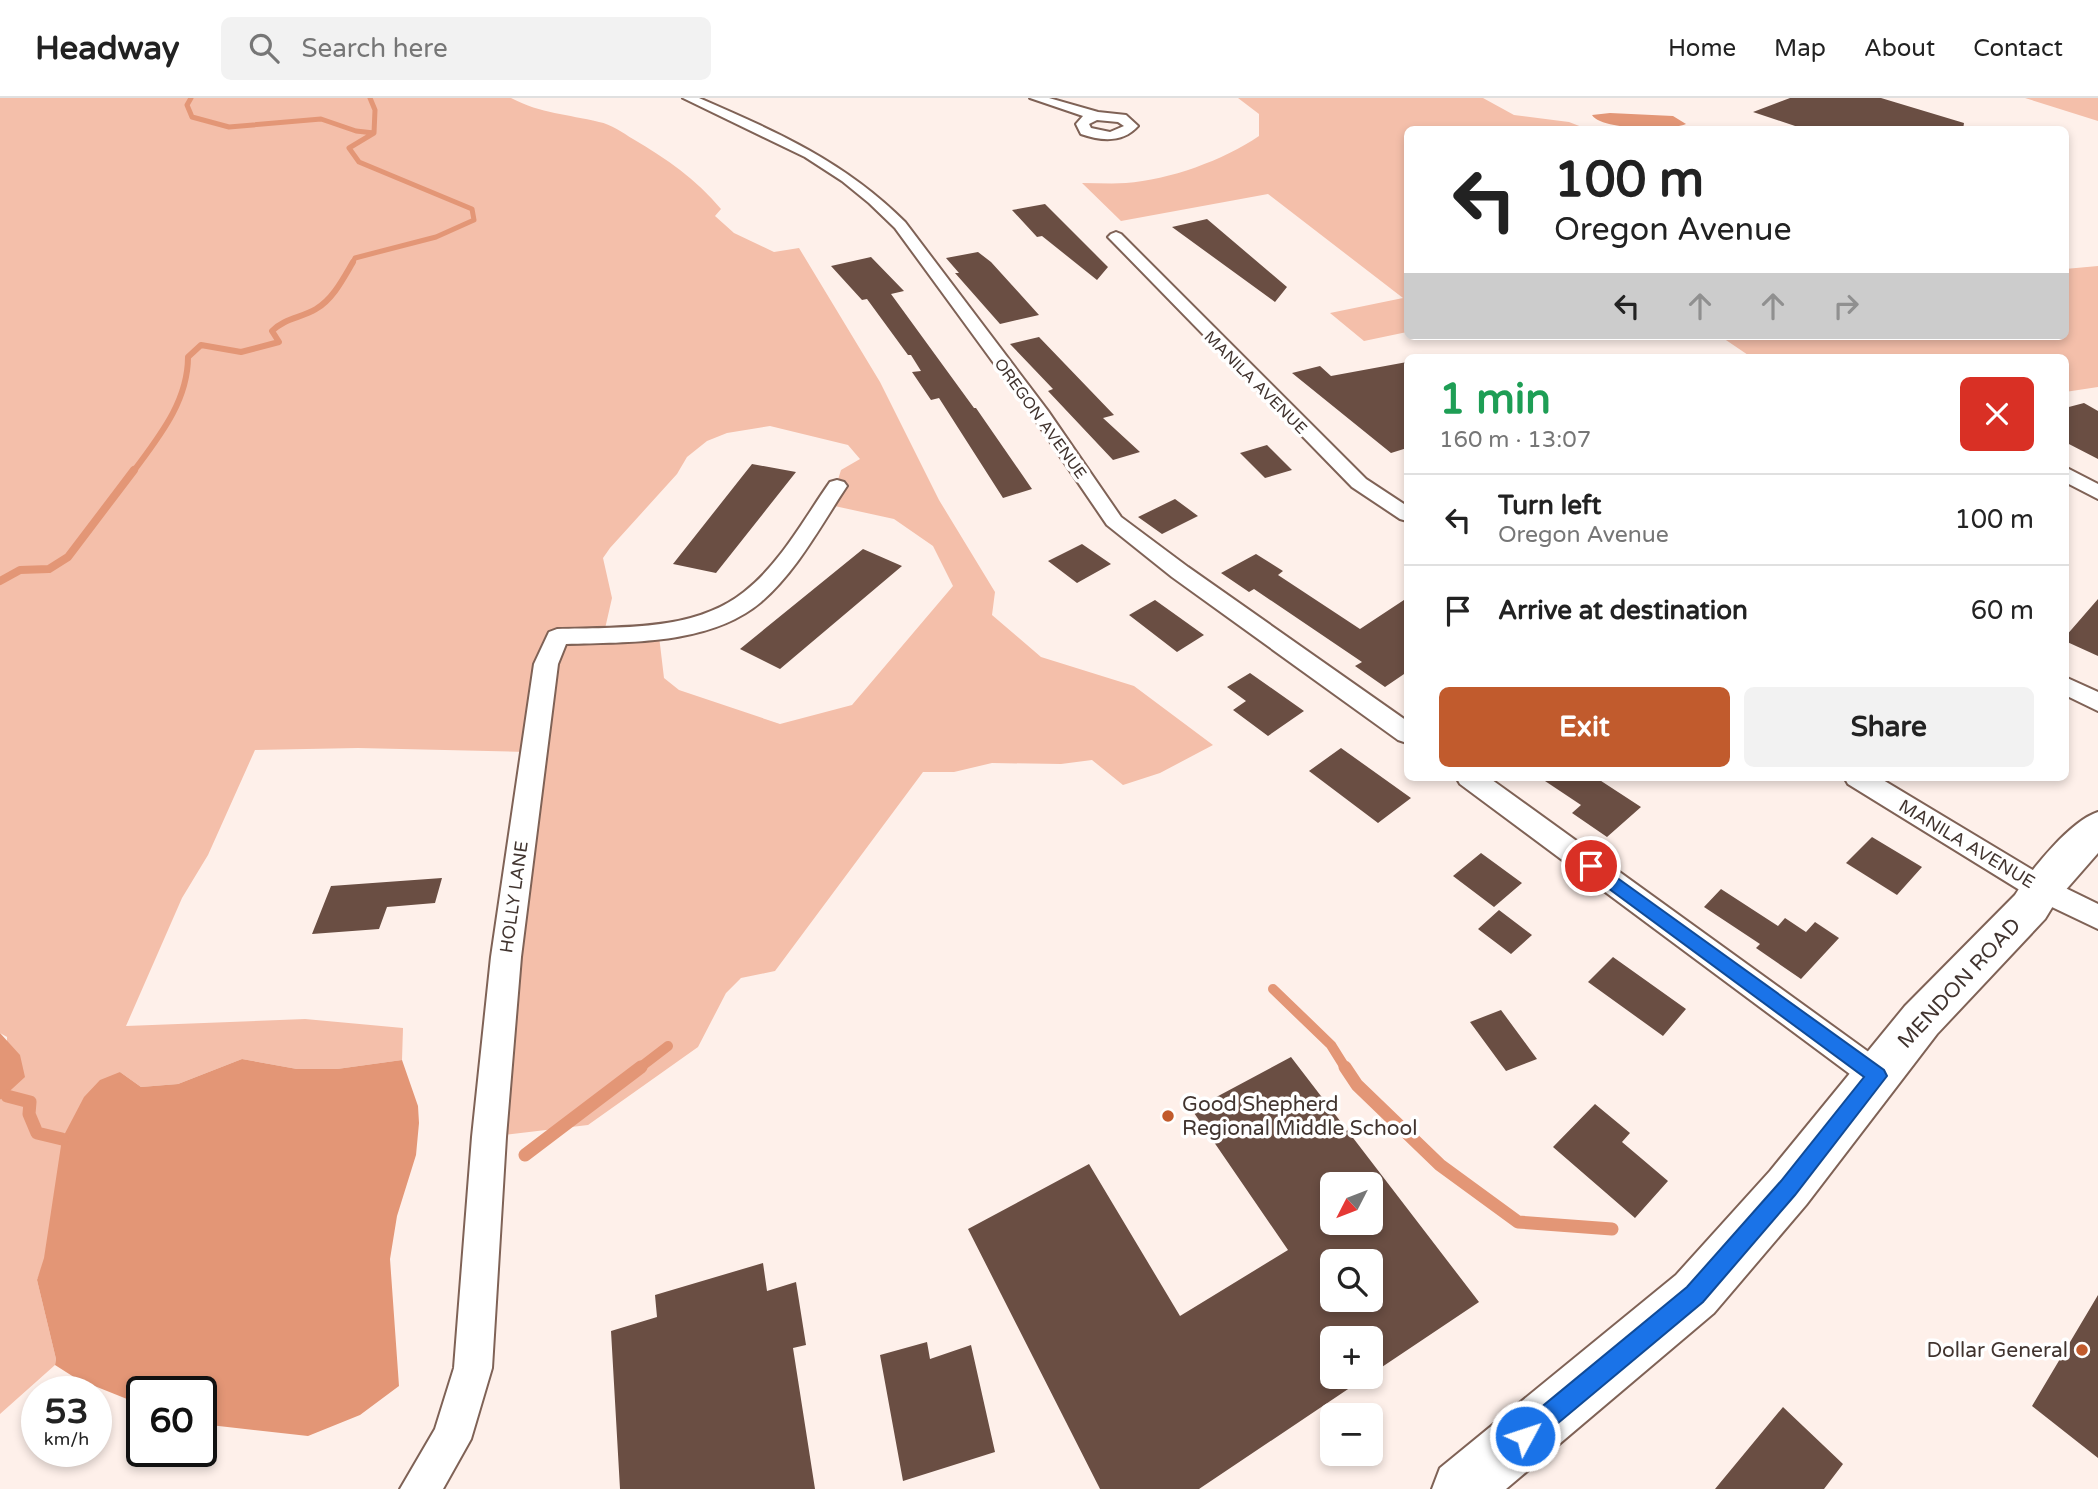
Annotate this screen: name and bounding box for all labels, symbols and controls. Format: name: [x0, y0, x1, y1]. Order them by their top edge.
search box: [221, 17, 711, 80]
text: Headway: [35, 29, 179, 68]
icon: search: [245, 29, 283, 67]
text: Search here: [301, 33, 448, 64]
text: Home: [1668, 34, 1736, 63]
text: Map: [1774, 34, 1826, 63]
text: About: [1864, 34, 1935, 63]
text: Contact: [1973, 34, 2063, 63]
text: 100 m: [1554, 151, 1704, 210]
icon: left: [1439, 154, 1530, 245]
text: Oregon Avenue: [1554, 211, 1792, 249]
icon: left: [1608, 287, 1646, 325]
icon: ahead: [1681, 287, 1719, 325]
icon: ahead: [1754, 287, 1792, 325]
icon: right: [1827, 287, 1865, 325]
street label: MANILA AVENUE: [1200, 327, 1311, 438]
street label: OREGON AVENUE: [990, 354, 1091, 483]
text: 1 min: [1439, 374, 1551, 425]
button: close: [1960, 377, 2034, 451]
text: 160 m · 13:07: [1439, 426, 1591, 454]
text: Turn left: [1498, 490, 1601, 521]
icon: left: [1439, 501, 1477, 539]
text: 100 m: [1954, 504, 2034, 535]
text: Oregon Avenue: [1498, 521, 1669, 549]
icon: arrive: [1439, 592, 1477, 630]
text: Arrive at destination: [1498, 595, 1748, 626]
text: 60 m: [1971, 595, 2034, 626]
button: Exit: [1439, 687, 1730, 767]
button: Share: [1744, 687, 2034, 767]
street label: MANILA AVENUE: [1895, 795, 2039, 893]
pin: [1561, 836, 1621, 896]
street label: HOLLY LANE: [495, 840, 533, 954]
icon: arrive: [1572, 847, 1610, 885]
street label: MENDON ROAD: [1893, 913, 2026, 1054]
place label: Good Shepherd Regional Middle School: [1182, 1092, 1417, 1141]
marker: Good Shepherd Regional Middle School: [1160, 1108, 1176, 1124]
north arrow: [1320, 1172, 1382, 1236]
map controls: [1320, 1172, 1383, 1466]
button: search: [1320, 1249, 1383, 1312]
button: +: [1320, 1326, 1383, 1389]
place label: Dollar General: [1927, 1338, 2068, 1363]
marker: Dollar General: [2074, 1342, 2090, 1358]
speed limit sign: 60: [126, 1376, 217, 1467]
text: 53: [45, 1391, 88, 1433]
position arrow: [1488, 1399, 1562, 1473]
button: −: [1320, 1403, 1383, 1466]
text: km/h: [44, 1428, 89, 1450]

